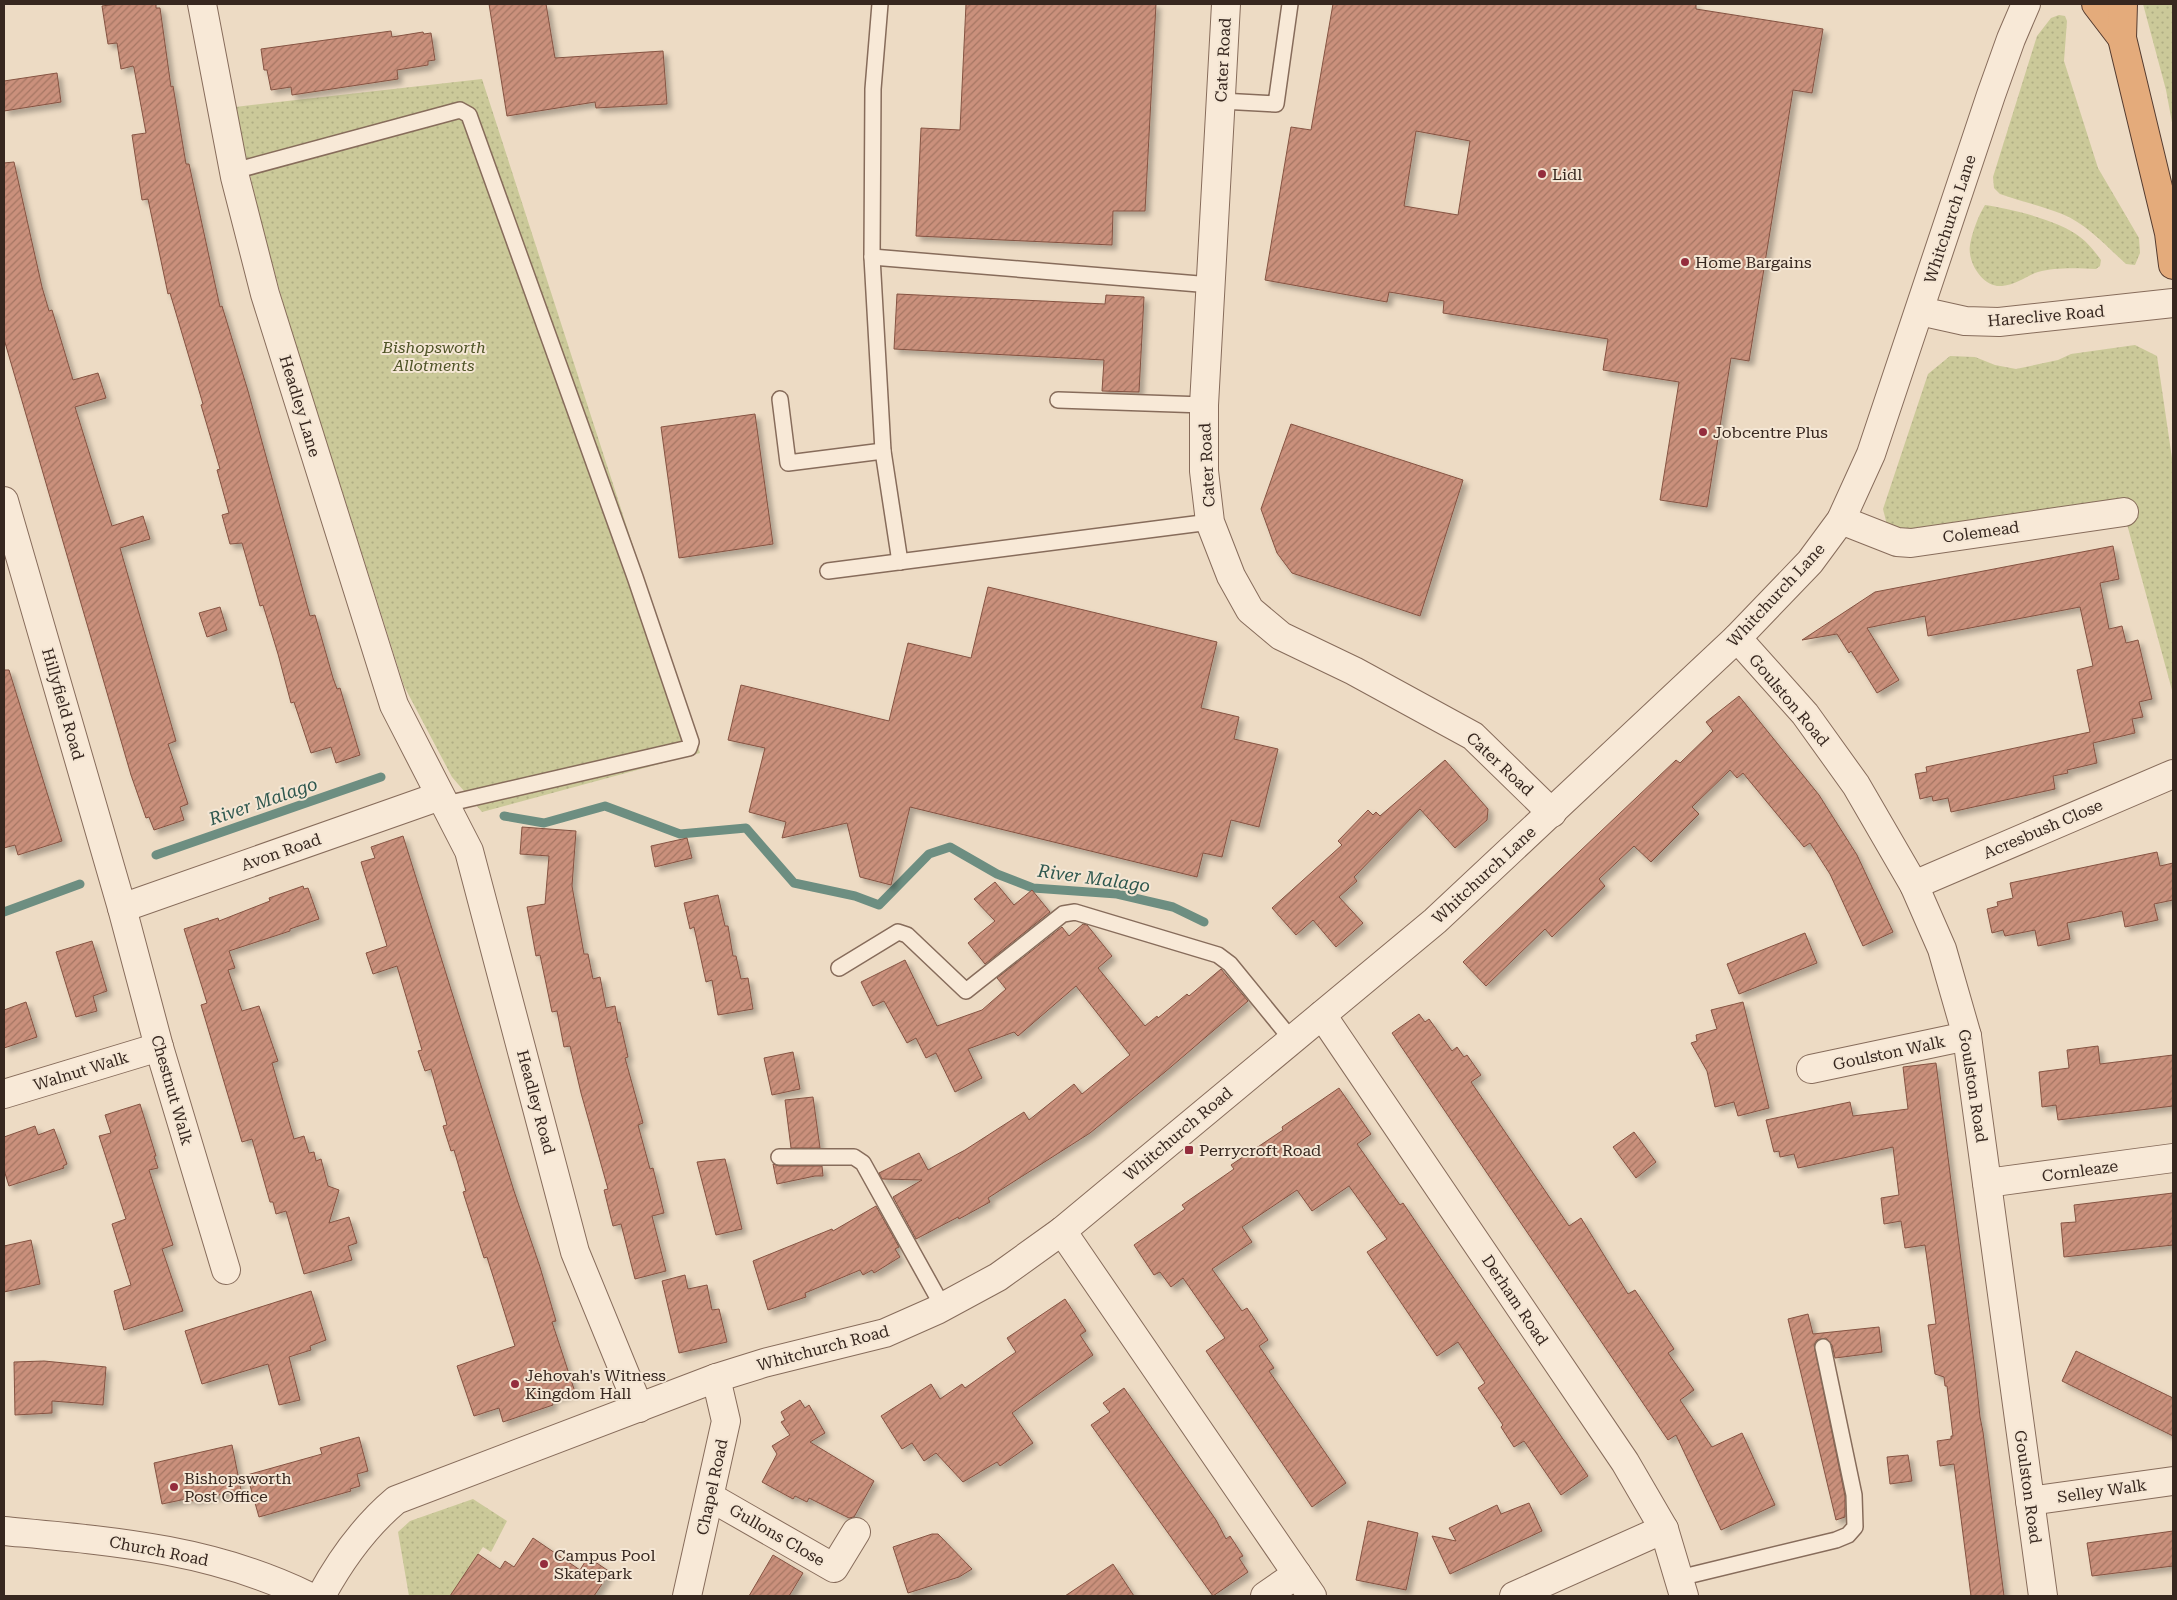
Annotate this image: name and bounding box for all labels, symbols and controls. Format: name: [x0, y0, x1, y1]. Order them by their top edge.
street label: Cater Road: [1211, 17, 1235, 103]
street label: Whitchurch Lane: [1920, 152, 1980, 286]
place label: Lidl: [1552, 165, 1582, 184]
marker: Lidl: [1536, 168, 1548, 180]
place label: Home Bargains: [1695, 253, 1812, 272]
marker: Home Bargains: [1679, 256, 1691, 268]
street label: Hareclive Road: [1987, 301, 2105, 331]
park label: Bishopsworth Allotments: [381, 338, 486, 375]
street label: Headley Lane: [275, 353, 325, 459]
street label: Cater Road: [1195, 422, 1219, 508]
place label: Jobcentre Plus: [1713, 423, 1828, 442]
marker: Jobcentre Plus: [1697, 426, 1709, 438]
street label: Colemead: [1941, 517, 2021, 547]
street label: Whitchurch Lane: [1723, 539, 1829, 651]
street label: Hillyfield Road: [38, 646, 88, 762]
street label: Goulston Road: [1745, 650, 1833, 750]
street label: Cater Road: [1463, 728, 1537, 800]
water label: River Malago: [205, 773, 320, 830]
street label: Acresbush Close: [1980, 795, 2106, 863]
street label: Whitchurch Lane: [1428, 822, 1540, 928]
street label: Avon Road: [239, 829, 323, 875]
water label: River Malago: [1036, 860, 1151, 896]
street label: Goulston Road: [1955, 1028, 1991, 1144]
street label: Goulston Walk: [1831, 1032, 1947, 1074]
street label: Chestnut Walk: [147, 1033, 197, 1147]
street label: Walnut Walk: [31, 1047, 131, 1095]
street label: Headley Road: [513, 1048, 559, 1156]
street label: Whitchurch Road: [1120, 1083, 1236, 1185]
place label: Perrycroft Road: [1199, 1141, 1321, 1160]
marker: Perrycroft Road: [1183, 1144, 1195, 1156]
street label: Cornleaze: [2041, 1156, 2119, 1186]
street label: Derham Road: [1478, 1251, 1552, 1349]
street label: Whitchurch Road: [755, 1321, 891, 1375]
place label: Jehovah's Witness Kingdom Hall: [525, 1366, 666, 1403]
marker: Jehovah's Witness Kingdom Hall: [509, 1378, 521, 1390]
street label: Goulston Road: [2011, 1429, 2045, 1545]
street label: Chapel Road: [693, 1437, 731, 1537]
place label: Bishopsworth Post Office: [184, 1469, 292, 1506]
street label: Selley Walk: [2056, 1475, 2148, 1507]
marker: Bishopsworth Post Office: [168, 1481, 180, 1493]
street label: Gullons Close: [726, 1500, 828, 1570]
street label: Church Road: [108, 1532, 210, 1570]
place label: Campus Pool Skatepark: [554, 1546, 655, 1583]
marker: Campus Pool Skatepark: [538, 1558, 550, 1570]

